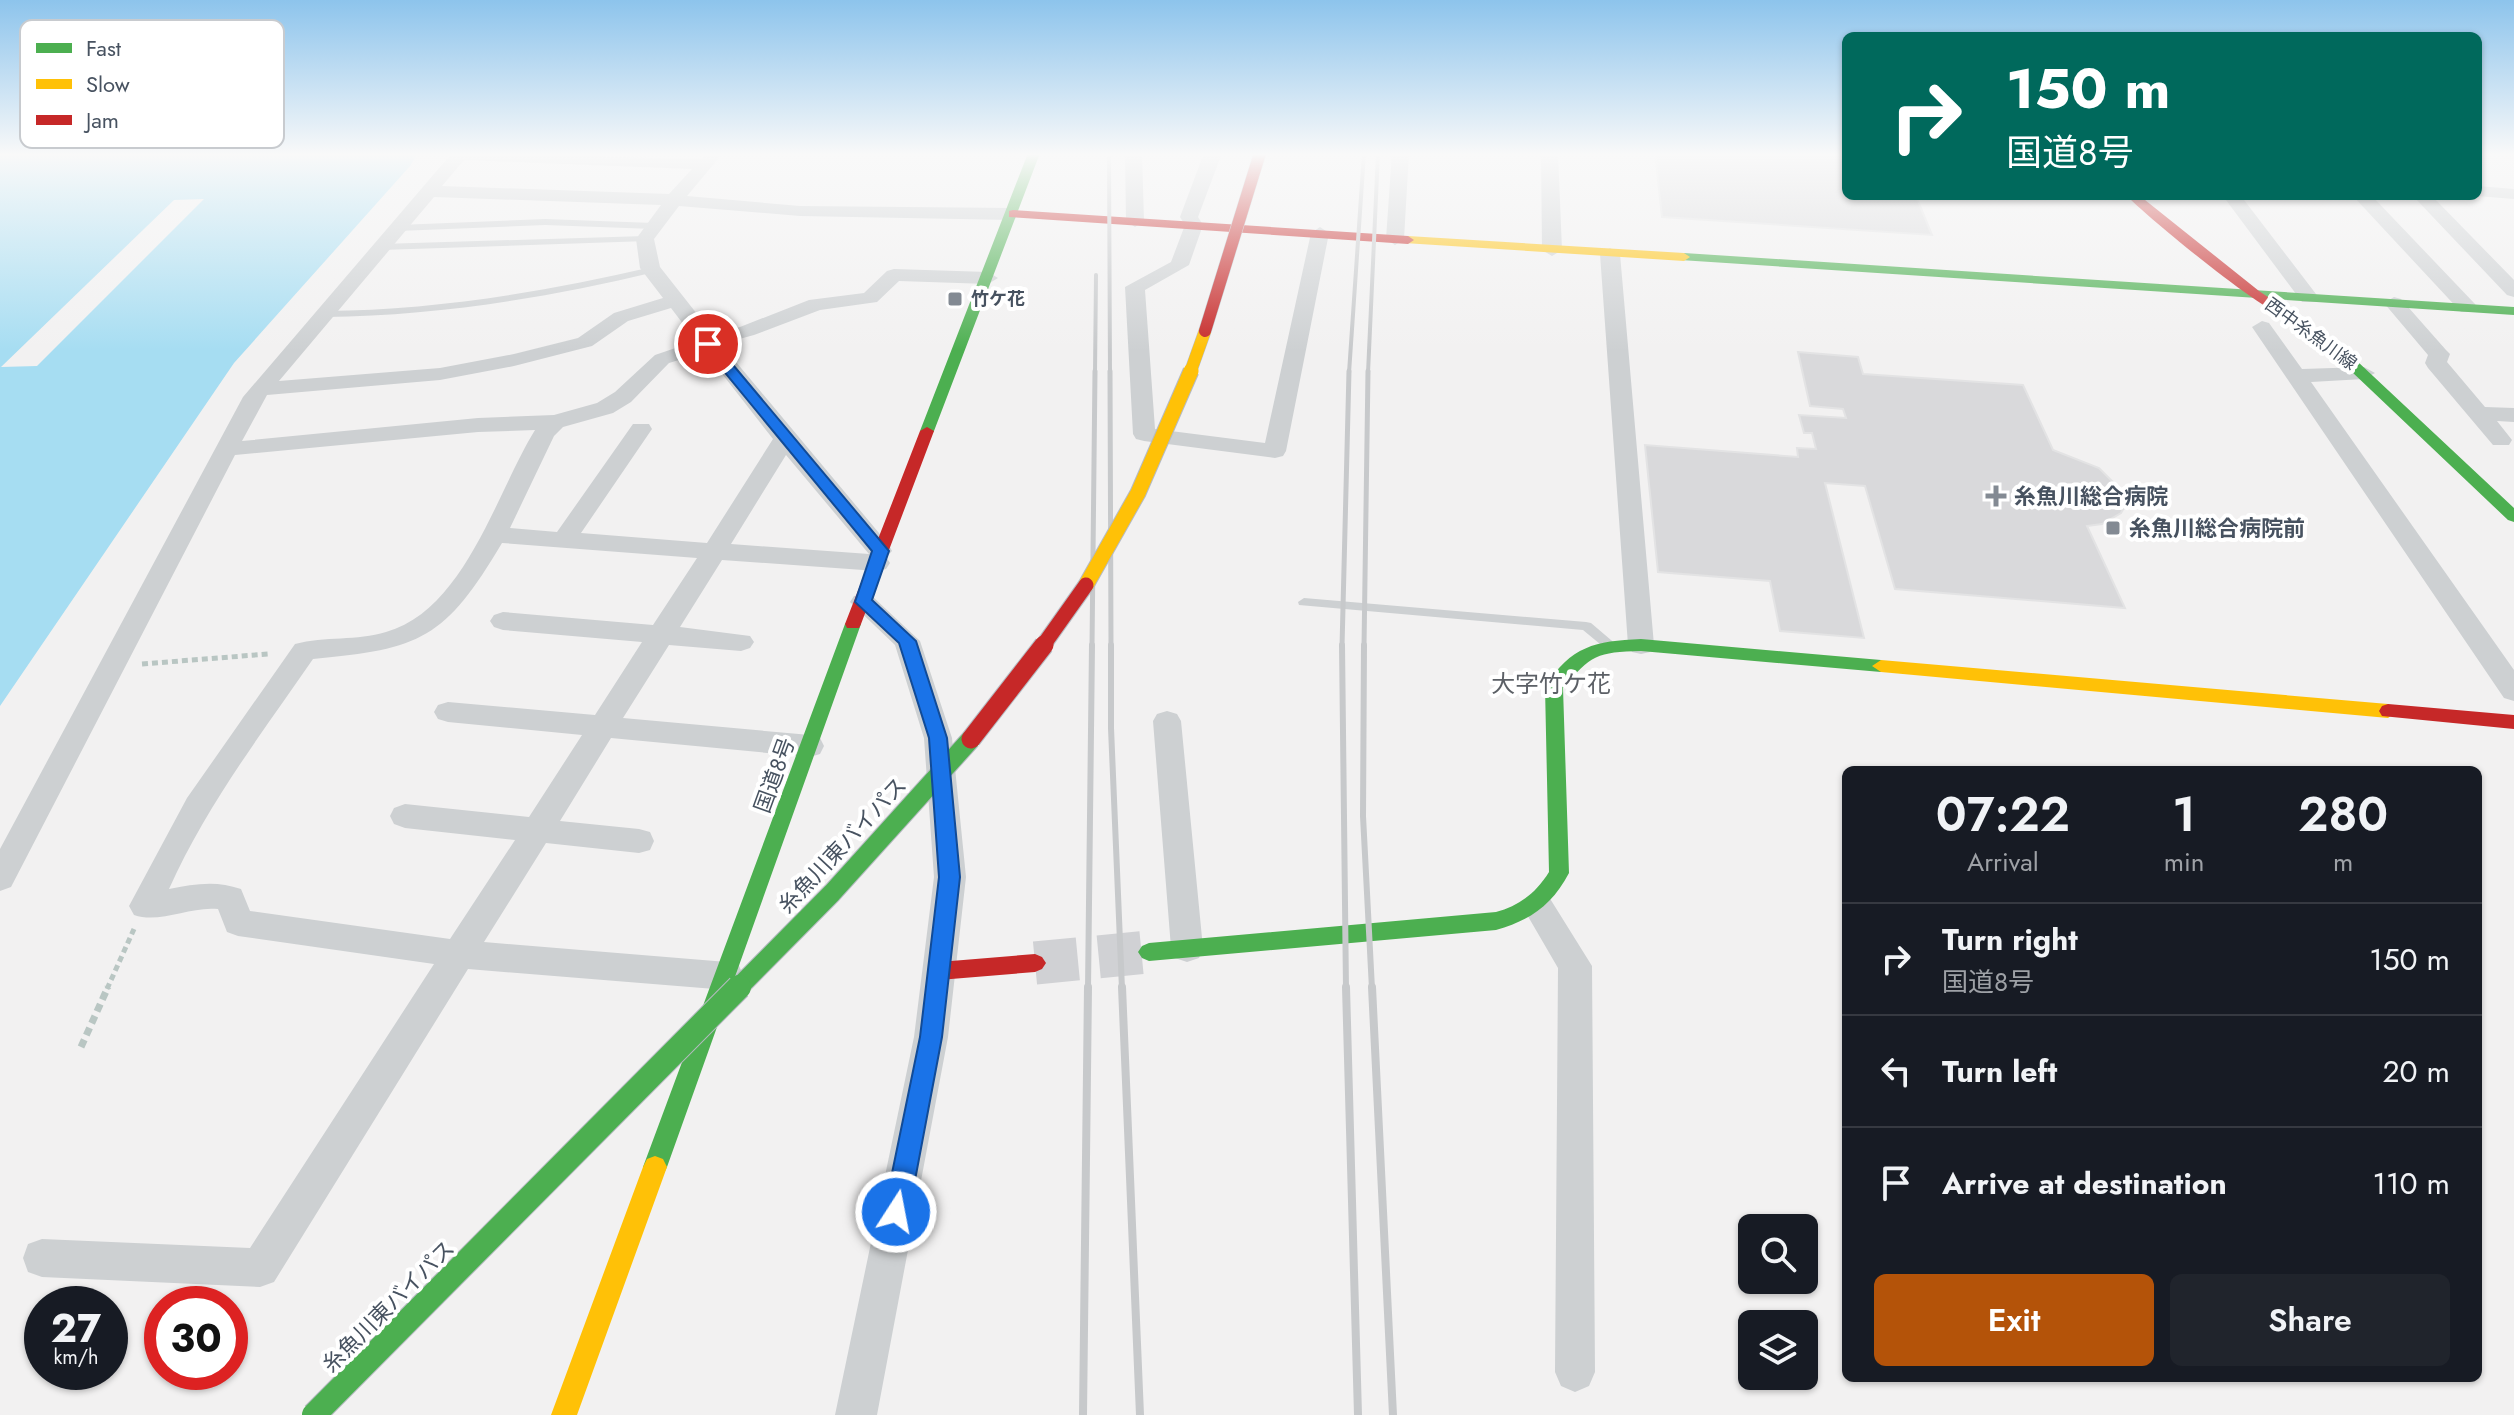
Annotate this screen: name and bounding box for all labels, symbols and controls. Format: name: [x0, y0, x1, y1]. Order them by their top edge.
legend: [20, 20, 284, 148]
text: Fast: [86, 32, 122, 64]
text: 150 m: [2006, 48, 2170, 129]
icon: right: [1874, 64, 1978, 168]
text: Slow: [86, 68, 130, 100]
text: Jam: [83, 104, 119, 136]
text: 国道8号: [2006, 126, 2134, 178]
place label: 竹ケ花: [971, 286, 1025, 312]
marker: 竹ケ花: [946, 290, 964, 308]
street label: 西中糸魚川線: [2260, 292, 2362, 376]
pin: [674, 310, 742, 378]
icon: arrive: [686, 322, 730, 366]
place label: 糸魚川総合病院: [2014, 480, 2168, 512]
marker: 糸魚川総合病院: [1985, 485, 2007, 507]
place label: 糸魚川総合病院前: [2129, 512, 2305, 544]
marker: 糸魚川総合病院前: [2104, 519, 2122, 537]
district label: 大字竹ケ花: [1491, 666, 1611, 701]
street label: 国道8号: [746, 733, 802, 817]
street label: 糸魚川東バイパス: [770, 770, 914, 920]
text: 07:22: [1936, 780, 2070, 849]
text: 1: [2172, 780, 2196, 849]
text: 280: [2298, 780, 2388, 849]
text: Arrival: [1967, 843, 2039, 881]
text: min: [2164, 843, 2204, 881]
text: m: [2333, 843, 2353, 881]
text: Turn right: [1942, 918, 2078, 961]
icon: right: [1874, 937, 1918, 981]
text: 150 m: [2369, 938, 2450, 981]
text: 国道8号: [1942, 963, 2034, 1001]
icon: left: [1874, 1049, 1918, 1093]
text: Turn left: [1942, 1050, 2057, 1093]
text: 20 m: [2383, 1050, 2450, 1093]
icon: arrive: [1874, 1161, 1918, 1205]
text: Arrive at destination: [1942, 1162, 2227, 1205]
text: 110 m: [2373, 1162, 2450, 1205]
position arrow: [854, 1170, 938, 1254]
map controls: [1738, 1214, 1818, 1390]
button: search: [1738, 1214, 1818, 1294]
street label: 糸魚川東バイパス: [315, 1233, 461, 1379]
button: Exit: [1874, 1274, 2154, 1366]
button: Share: [2170, 1274, 2450, 1366]
speed limit sign: 30: [144, 1286, 248, 1390]
text: 27: [51, 1299, 101, 1357]
button: layers: [1738, 1310, 1818, 1390]
text: km/h: [53, 1343, 99, 1372]

